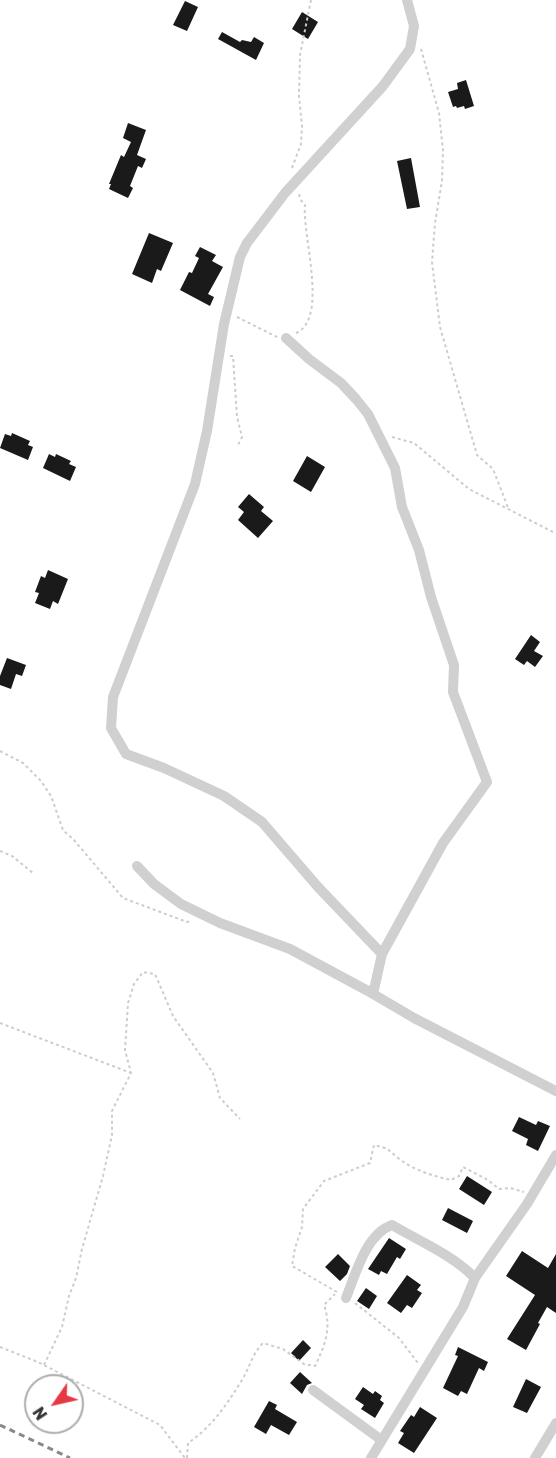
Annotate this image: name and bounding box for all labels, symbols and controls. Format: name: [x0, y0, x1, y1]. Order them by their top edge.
north arrow: [24, 1374, 84, 1434]
text: N: [29, 1403, 51, 1423]

